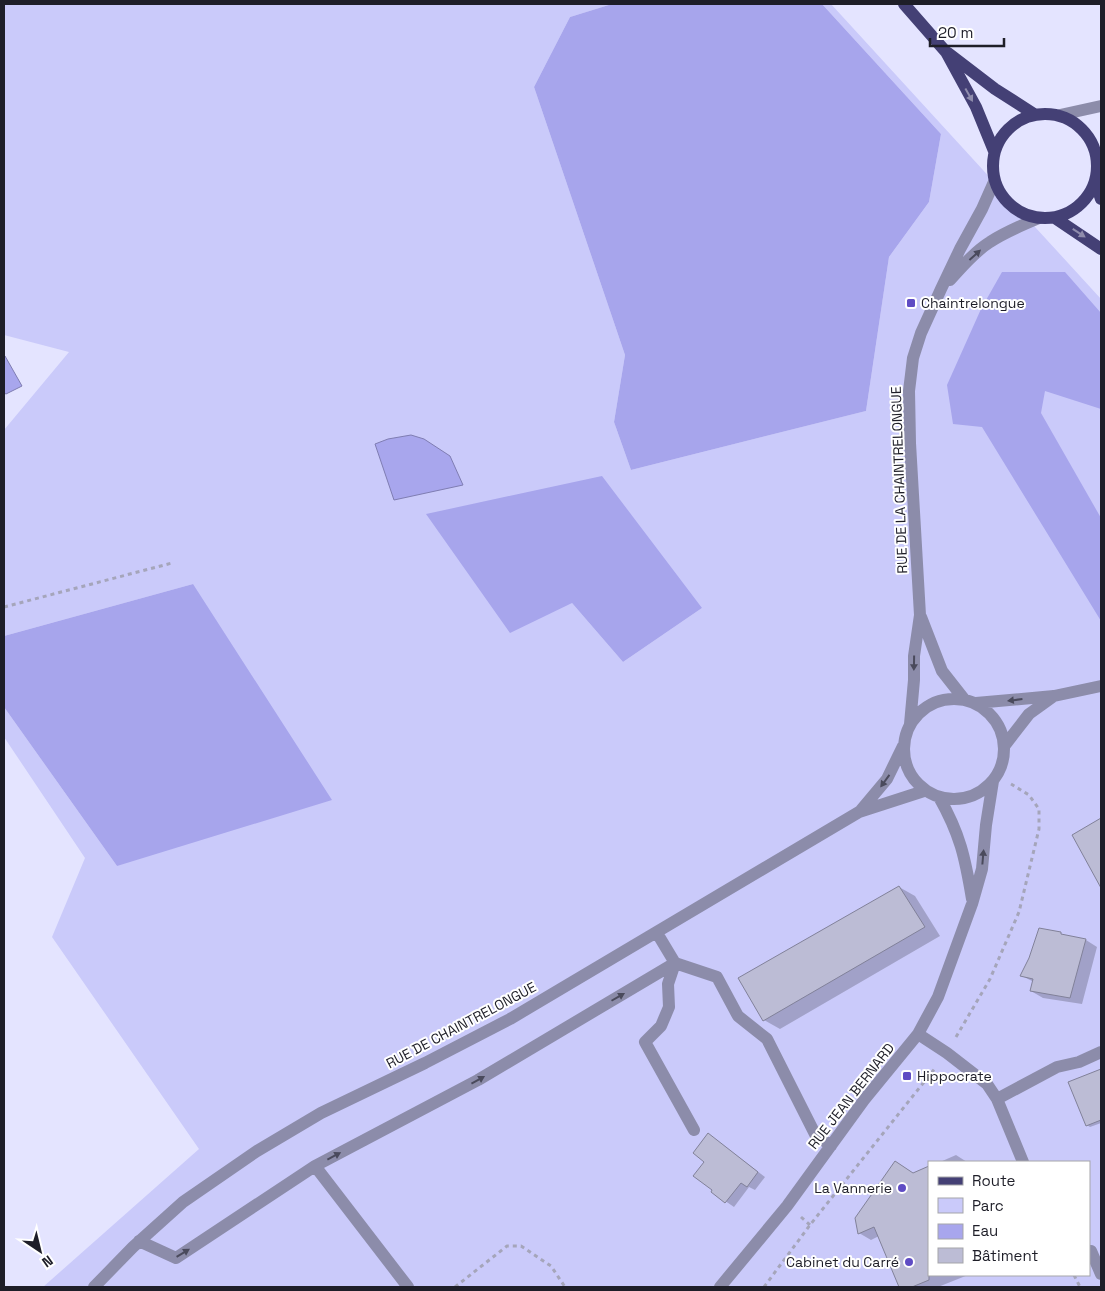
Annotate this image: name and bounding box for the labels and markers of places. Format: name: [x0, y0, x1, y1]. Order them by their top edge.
place label: Chaintrelongue: [921, 294, 1025, 312]
marker: Chaintrelongue: [905, 297, 917, 309]
place label: Hippocrate: [917, 1067, 992, 1085]
marker: Hippocrate: [901, 1070, 913, 1082]
place label: La Vannerie: [814, 1179, 892, 1197]
marker: La Vannerie: [896, 1182, 908, 1194]
place label: Cabinet du Carré: [786, 1253, 899, 1271]
marker: Cabinet du Carré: [903, 1256, 915, 1268]

